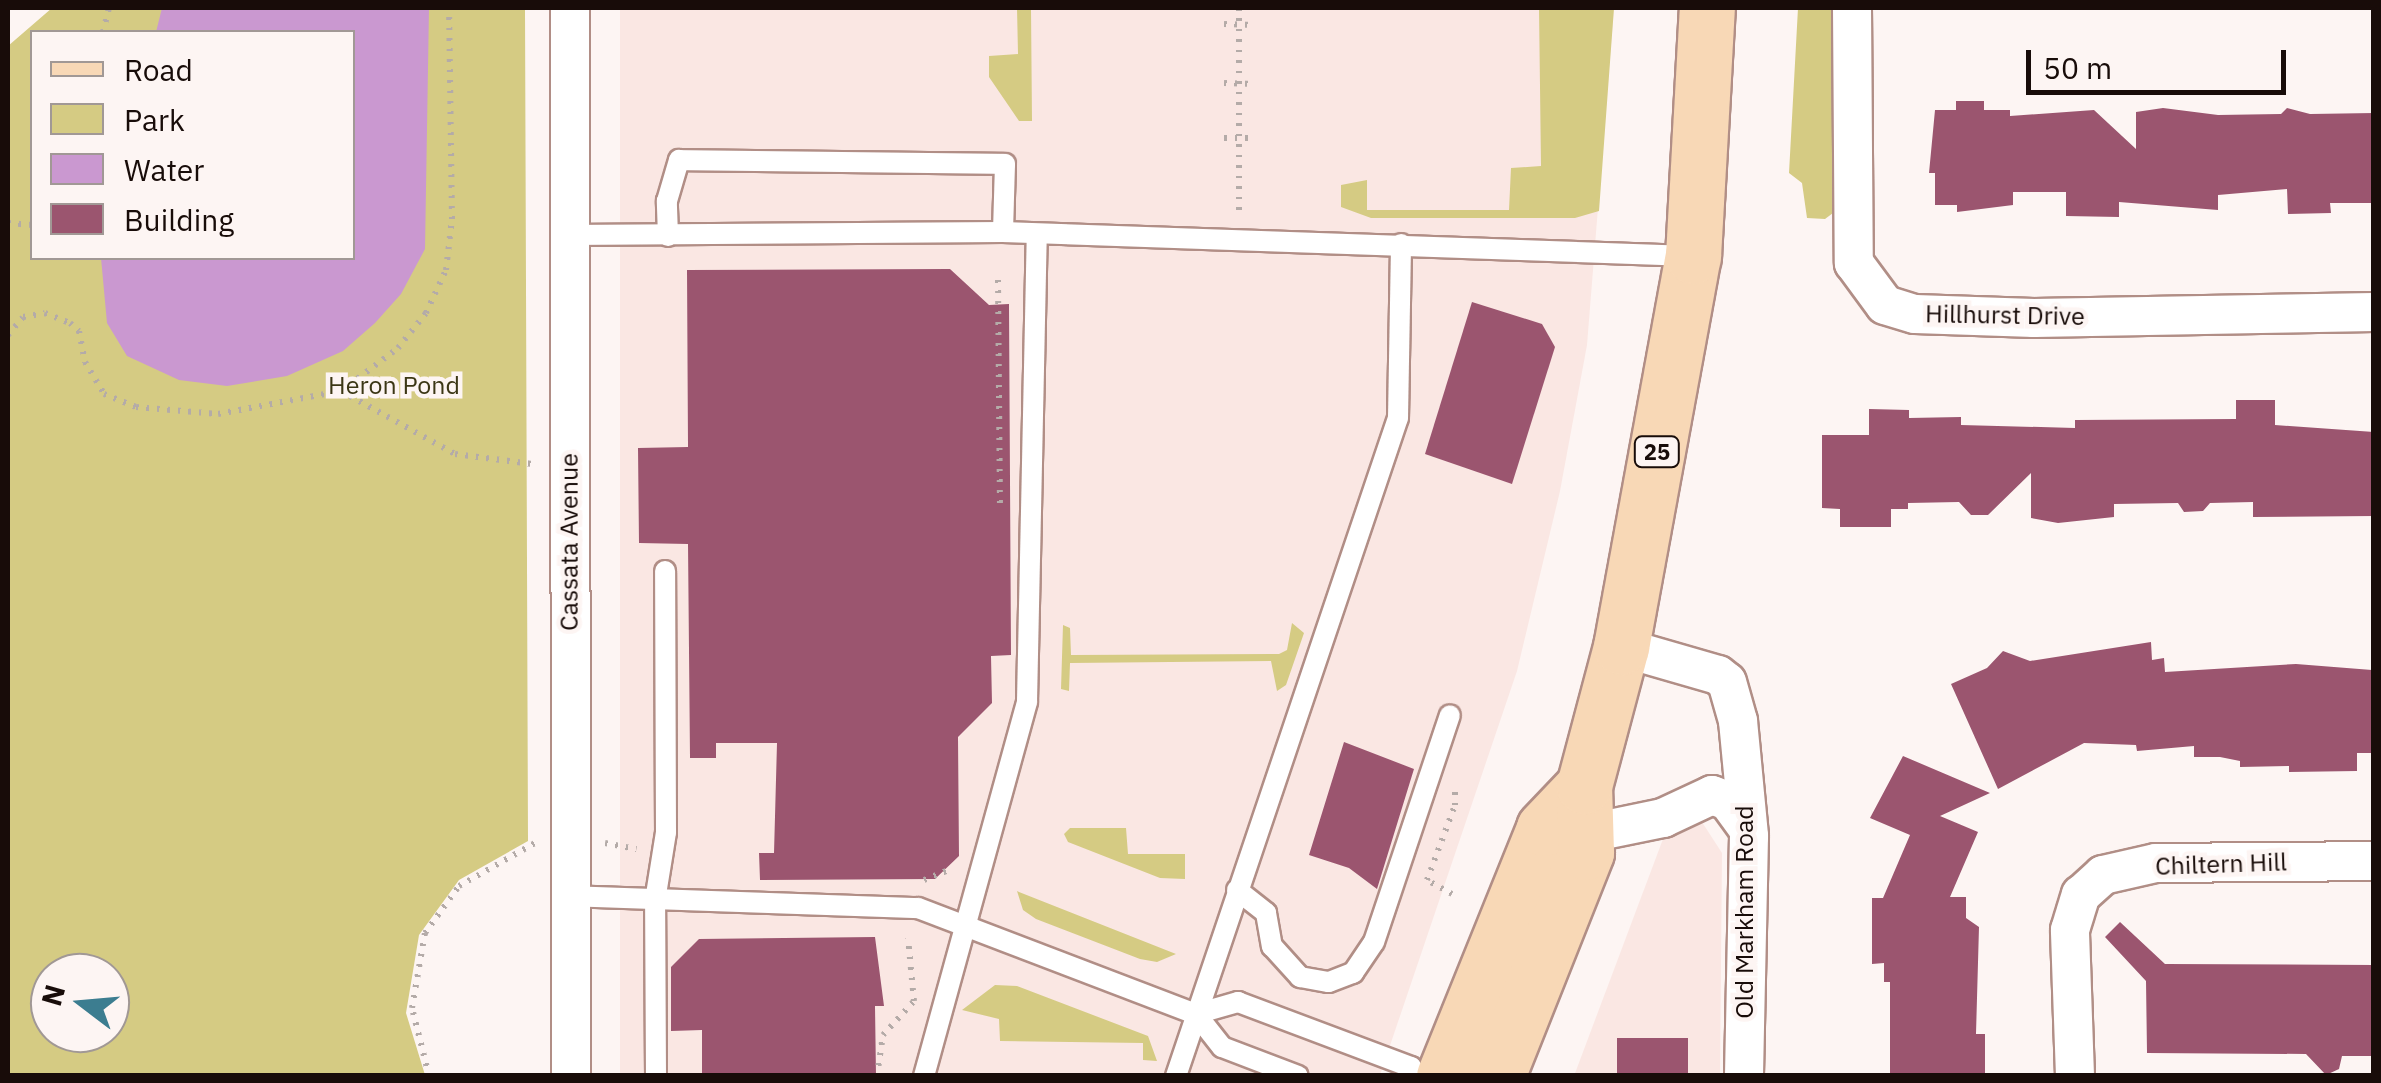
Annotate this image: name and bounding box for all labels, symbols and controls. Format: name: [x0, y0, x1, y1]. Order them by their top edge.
legend: [30, 30, 355, 260]
scale bar: [2031, 30, 2291, 92]
text: 50 m: [2043, 48, 2112, 87]
text: Road: [124, 50, 193, 89]
text: Park: [124, 100, 185, 139]
text: Water: [124, 150, 204, 189]
text: Building: [124, 200, 234, 239]
street label: Hillhurst Drive: [1925, 299, 2085, 331]
park label: Heron Pond: [328, 370, 460, 400]
road number: 25: [1632, 435, 1682, 469]
street label: Cassata Avenue: [554, 453, 584, 631]
street label: Old Markham Road: [1729, 805, 1759, 1019]
street label: Chiltern Hill: [2155, 847, 2287, 881]
north arrow: [30, 953, 130, 1053]
text: N: [32, 980, 73, 1010]

